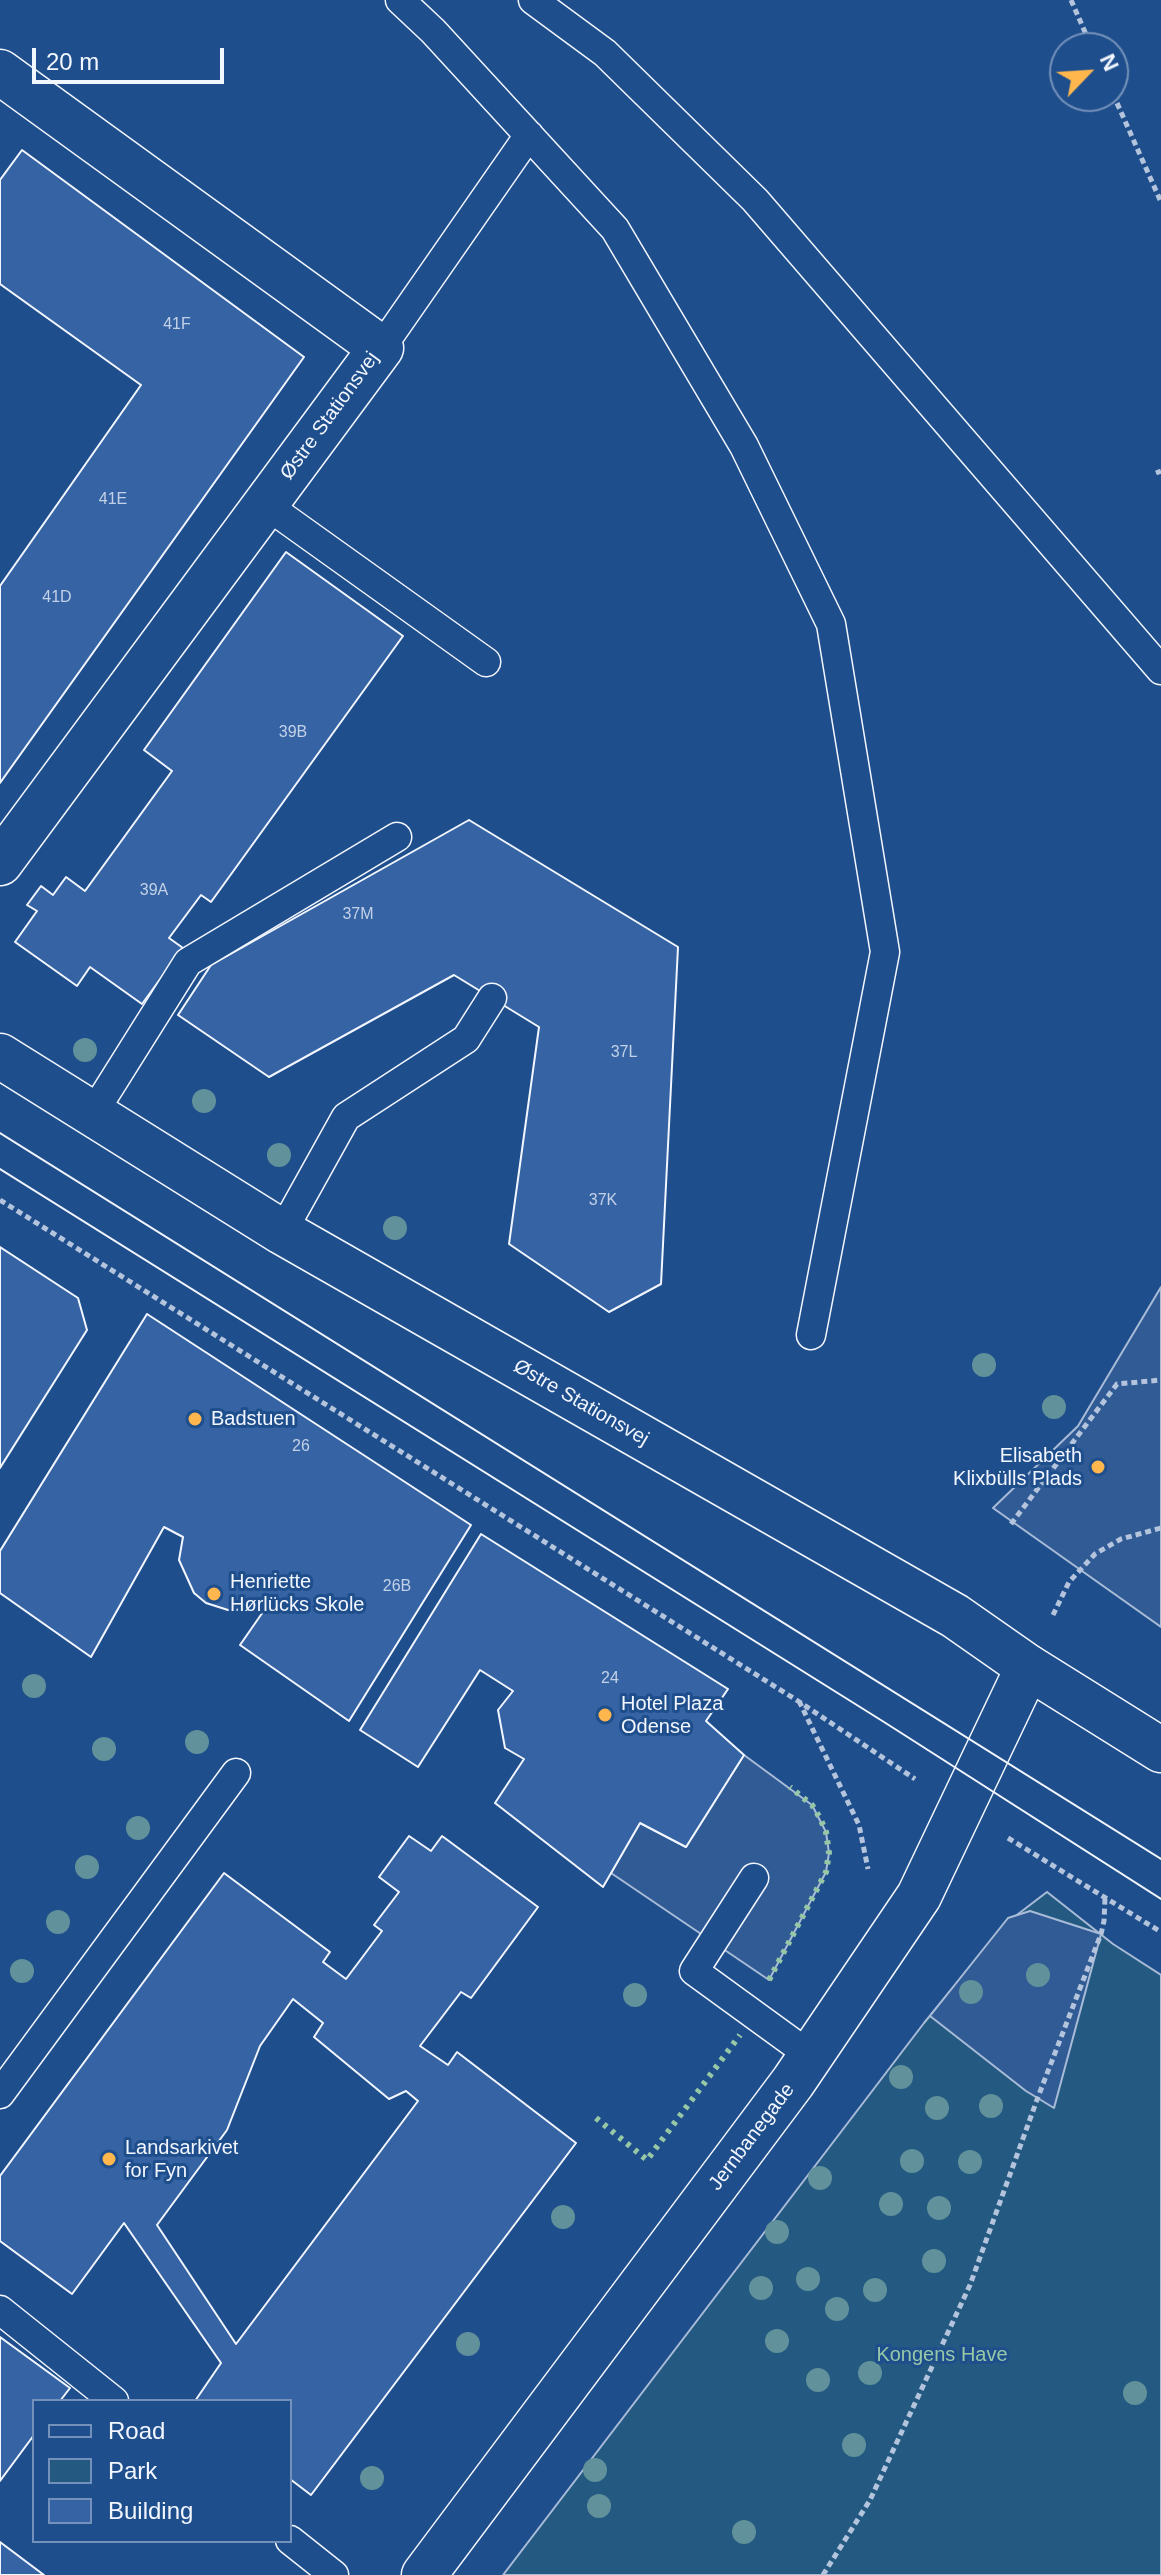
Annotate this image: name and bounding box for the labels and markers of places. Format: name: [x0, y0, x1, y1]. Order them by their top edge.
place label: Badstuen: [211, 1407, 296, 1431]
marker: Badstuen: [186, 1410, 204, 1428]
place label: Elisabeth Klixbülls Plads: [953, 1444, 1082, 1491]
marker: Elisabeth Klixbülls Plads: [1089, 1458, 1107, 1476]
place label: Henriette Hørlücks Skole: [230, 1570, 364, 1617]
marker: Henriette Hørlücks Skole: [205, 1585, 223, 1603]
place label: Hotel Plaza Odense: [621, 1692, 723, 1739]
marker: Hotel Plaza Odense: [596, 1706, 614, 1724]
place label: Landsarkivet for Fyn: [125, 2136, 238, 2183]
marker: Landsarkivet for Fyn: [100, 2150, 118, 2168]

